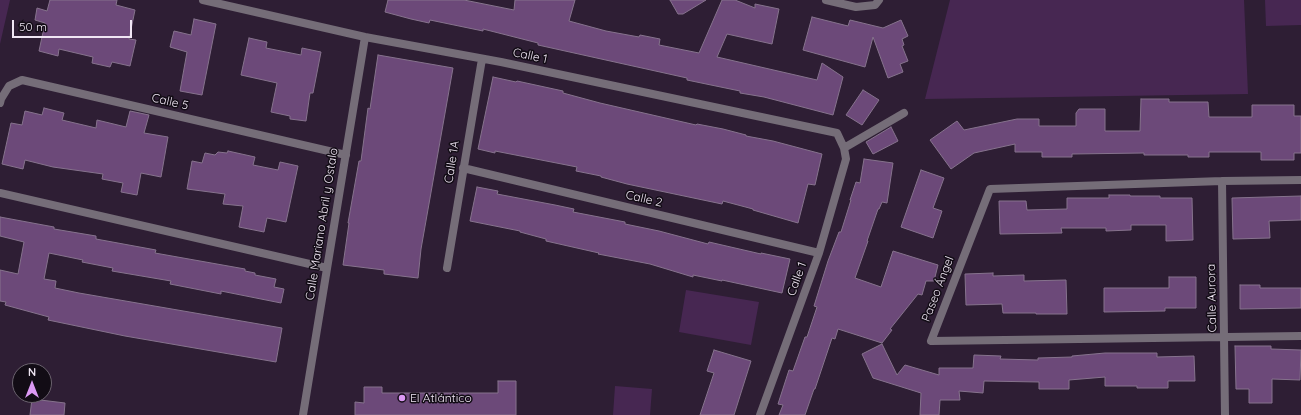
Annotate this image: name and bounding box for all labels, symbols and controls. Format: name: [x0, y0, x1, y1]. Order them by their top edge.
scale bar: [14, 12, 134, 38]
text: 50 m: [19, 19, 47, 34]
street label: Calle 1: [511, 45, 549, 67]
street label: Calle 5: [150, 91, 190, 113]
street label: Calle 1A: [442, 140, 462, 184]
street label: Calle Mariano Abril y Ostalo: [303, 147, 341, 301]
street label: Calle 2: [624, 188, 664, 210]
street label: Paseo Ángel: [919, 254, 957, 324]
street label: Calle 1: [784, 260, 810, 298]
street label: Calle Aurora: [1204, 264, 1220, 332]
north arrow: [12, 363, 52, 403]
text: N: [28, 365, 36, 379]
place label: El Atlántico: [410, 391, 472, 405]
marker: El Atlántico: [397, 393, 407, 403]

